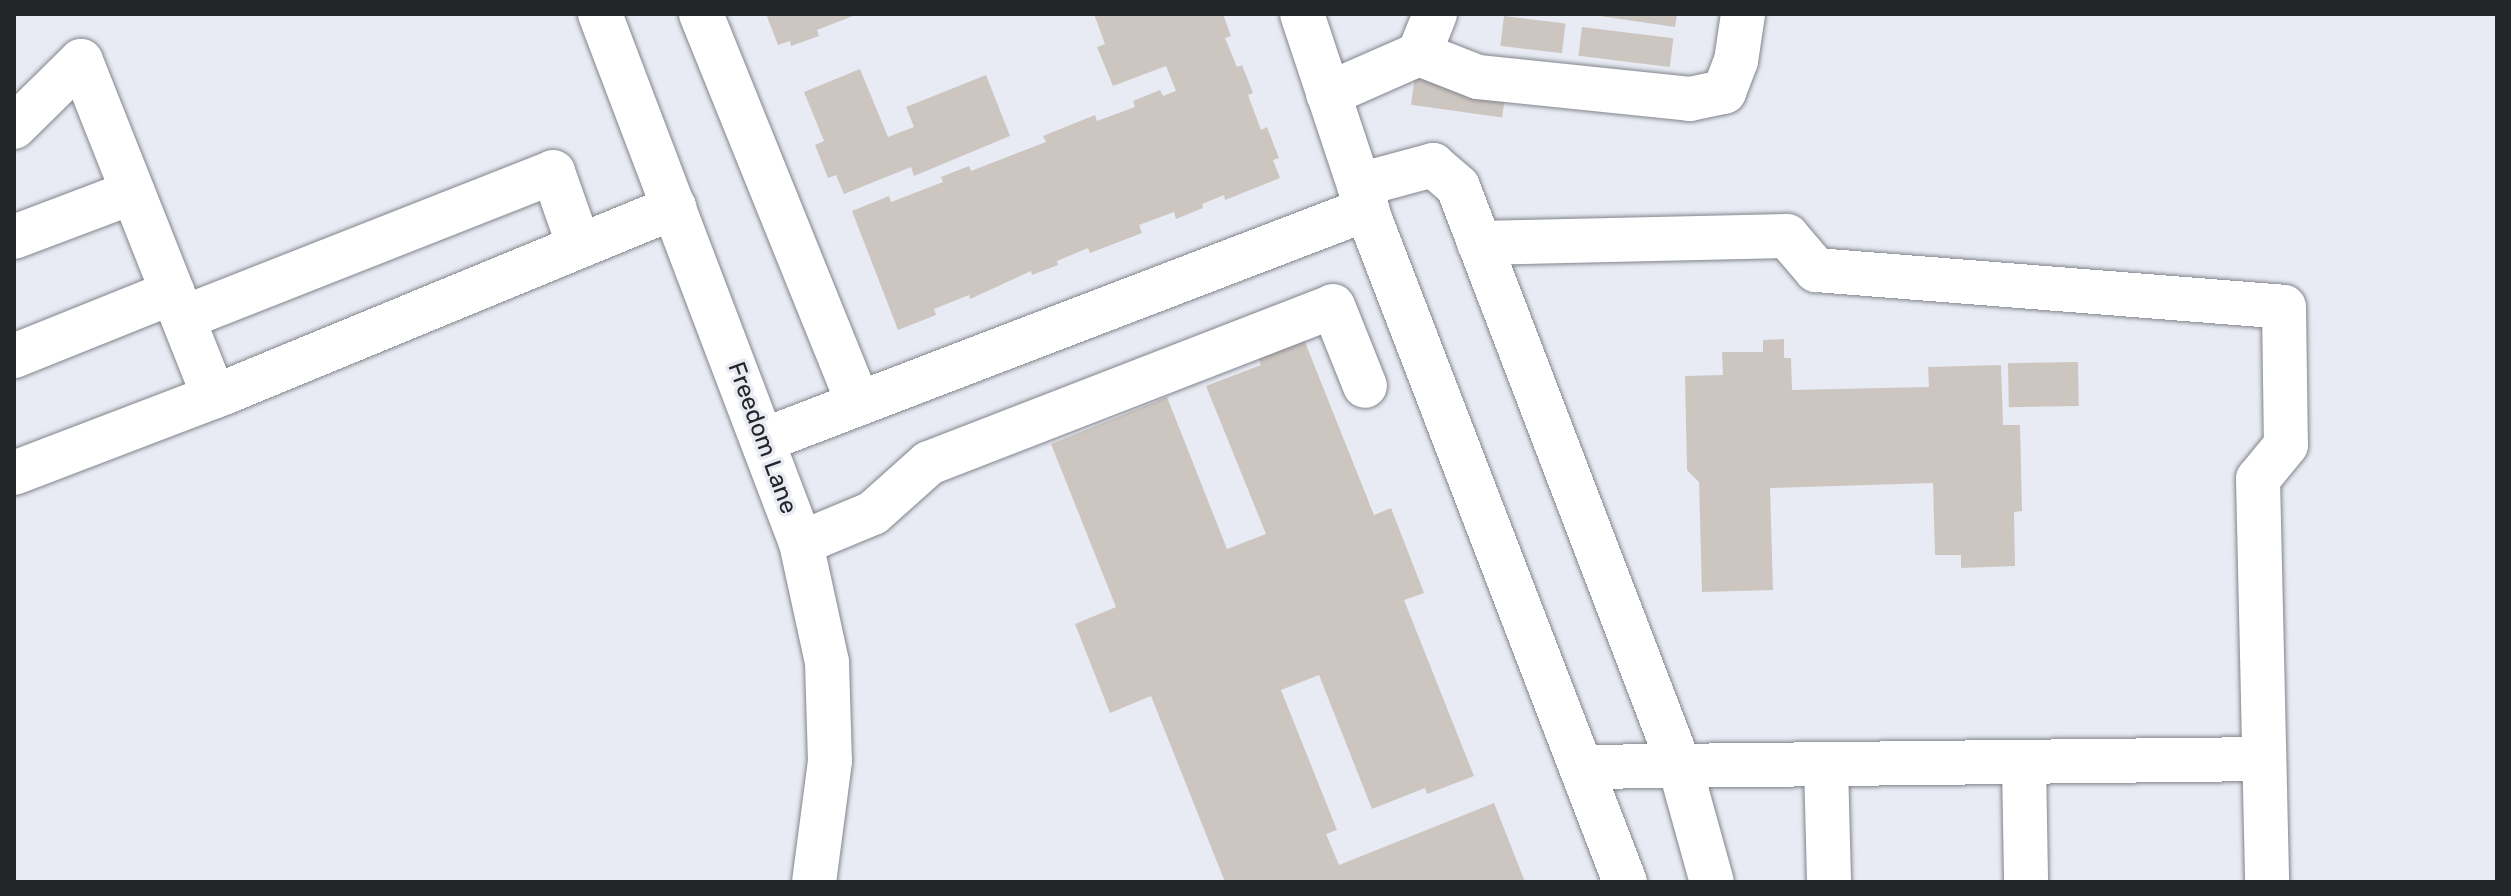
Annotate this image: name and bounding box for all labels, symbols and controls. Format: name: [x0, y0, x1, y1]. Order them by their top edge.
street label: Freedom Lane: [721, 358, 803, 518]

